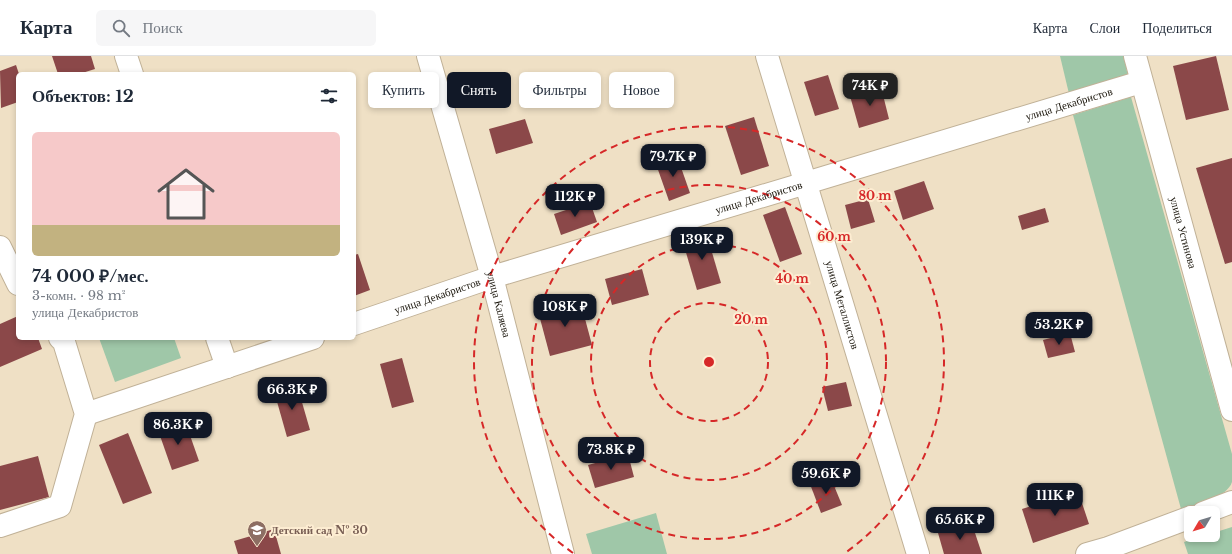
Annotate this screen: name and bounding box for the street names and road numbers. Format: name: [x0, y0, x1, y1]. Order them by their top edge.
street label: улица Декабристов: [1024, 84, 1114, 124]
street label: улица Декабристов: [713, 178, 804, 217]
street label: улица Устинова: [1167, 195, 1200, 270]
street label: улица Металлистов: [822, 259, 862, 351]
street label: улица Каляева: [484, 269, 514, 339]
street label: улица Декабристов: [392, 274, 482, 317]

